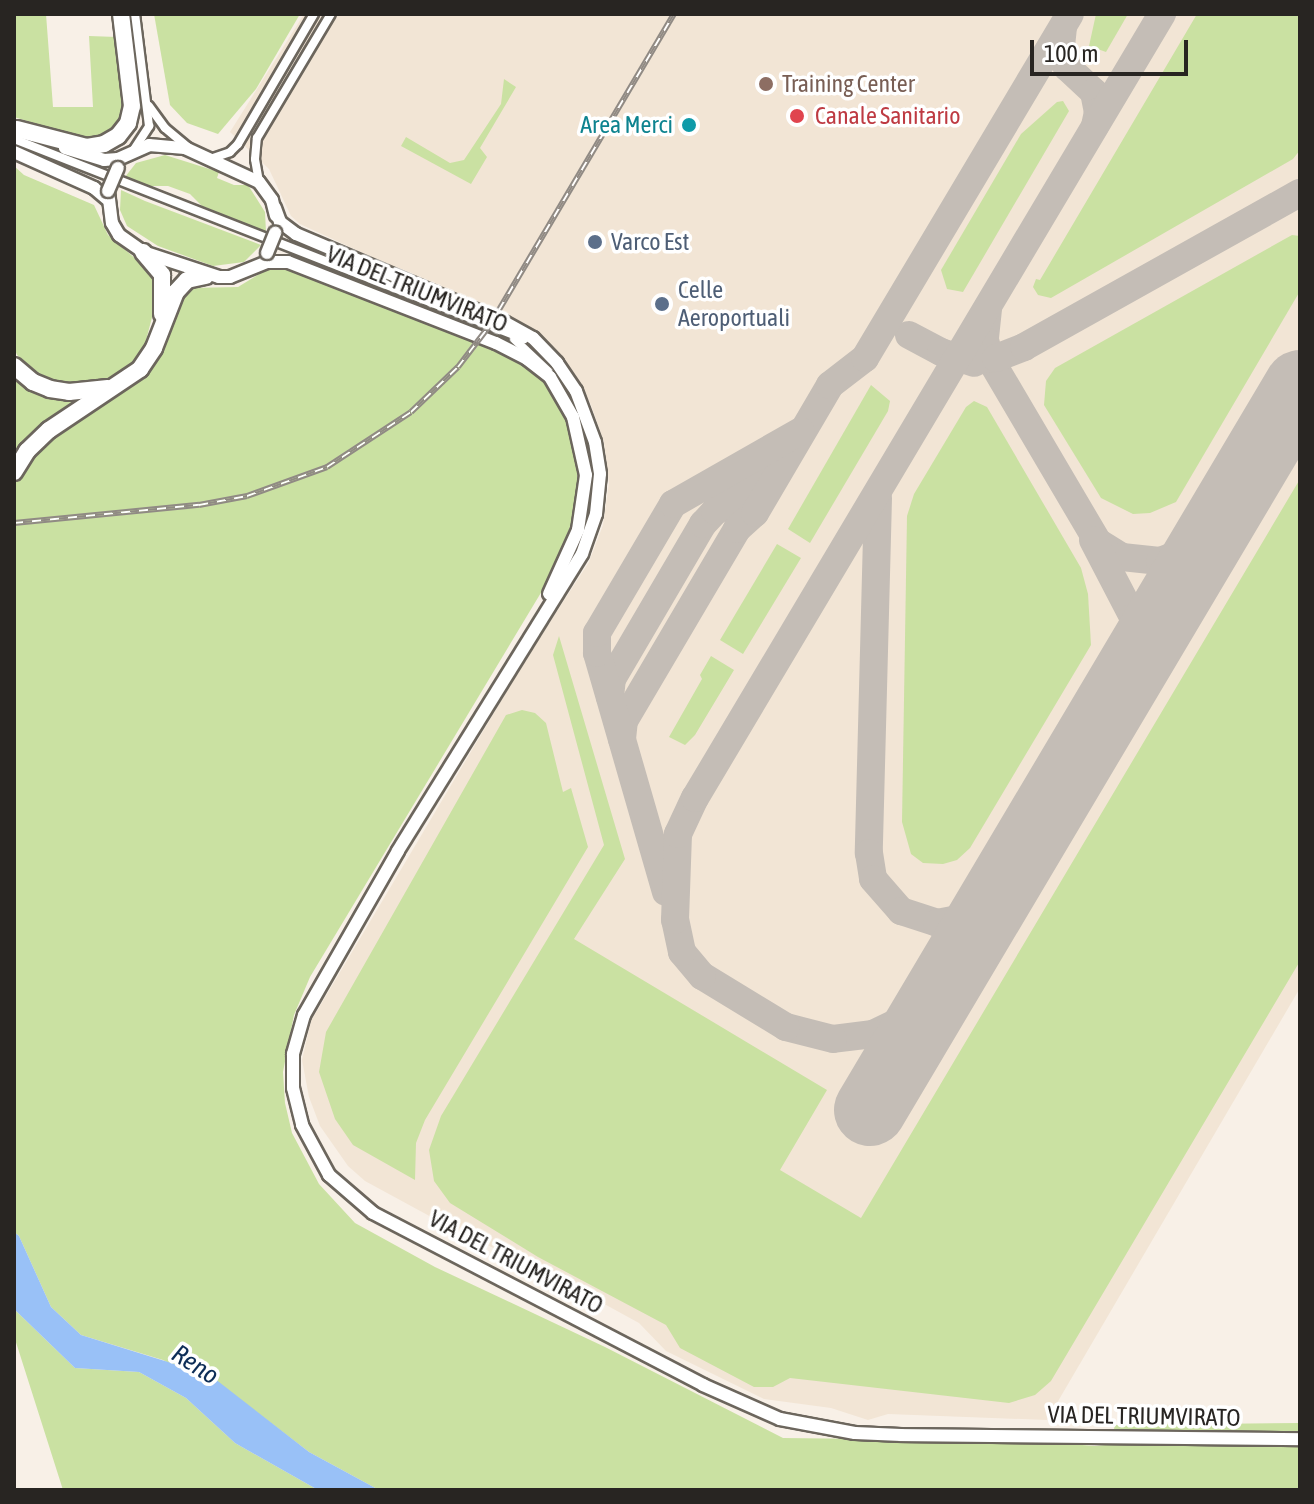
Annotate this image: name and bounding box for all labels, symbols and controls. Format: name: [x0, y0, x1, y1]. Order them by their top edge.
scale bar: [1034, 24, 1192, 74]
text: 100 m: [1044, 40, 1098, 67]
place label: Training Center: [782, 70, 915, 98]
marker: Training Center: [757, 75, 775, 93]
place label: Canale Sanitario: [815, 102, 960, 130]
marker: Canale Sanitario: [786, 105, 808, 127]
place label: Area Merci: [580, 111, 673, 139]
marker: Area Merci: [680, 116, 698, 134]
place label: Varco Est: [611, 228, 689, 256]
marker: Varco Est: [586, 233, 604, 251]
street label: VIA DEL TRIUMVIRATO: [322, 240, 512, 338]
place label: Celle Aeroportuali: [678, 276, 790, 332]
marker: Celle Aeroportuali: [653, 295, 671, 313]
street label: VIA DEL TRIUMVIRATO: [424, 1204, 608, 1320]
water label: Reno: [166, 1338, 224, 1392]
street label: VIA DEL TRIUMVIRATO: [1047, 1400, 1241, 1432]

